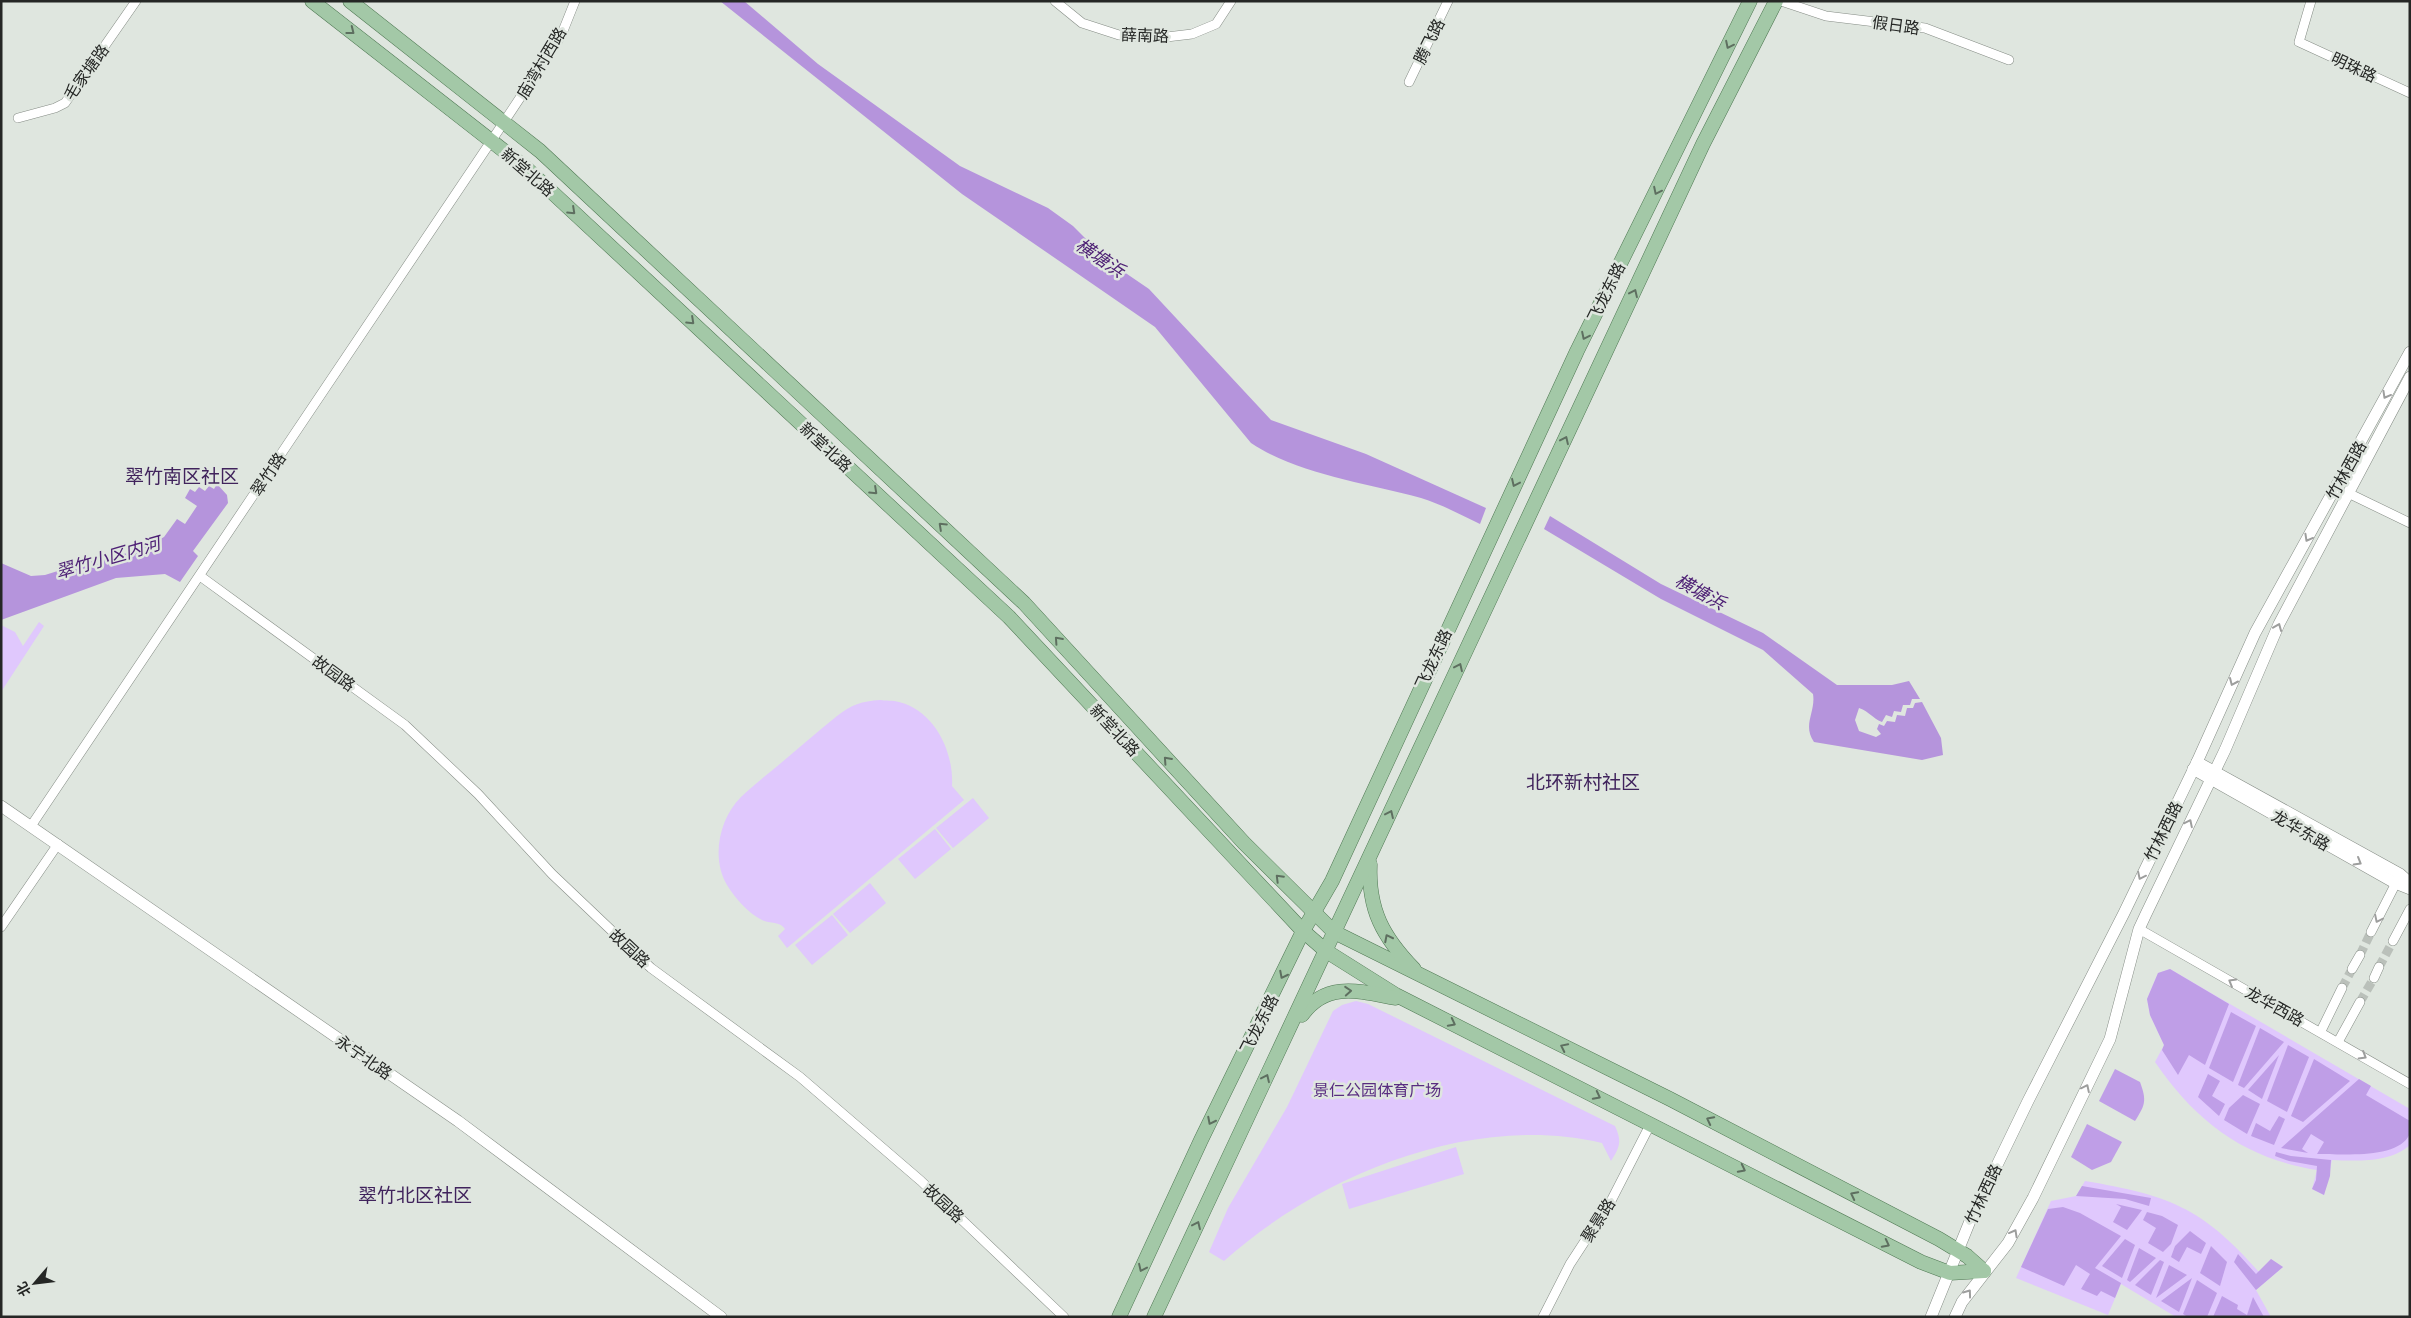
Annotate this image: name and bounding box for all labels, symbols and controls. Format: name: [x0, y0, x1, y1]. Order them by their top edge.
street label: 假日路: [1871, 13, 1921, 38]
street label: 腾飞路: [1410, 15, 1449, 67]
street label: 庙湾村西路: [513, 24, 570, 102]
street label: 薛南路: [1121, 25, 1169, 46]
one-way arrow: [345, 26, 354, 34]
one-way arrow: [1725, 40, 1735, 49]
street label: 毛家塘路: [60, 41, 113, 104]
street label: 明珠路: [2328, 49, 2380, 86]
street label: 新堂北路: [497, 144, 558, 201]
one-way arrow: [1653, 185, 1663, 194]
one-way arrow: [566, 205, 575, 214]
water label: 横塘浜: [1072, 234, 1130, 283]
street label: 飞龙东路: [1584, 259, 1629, 325]
one-way arrow: [1627, 289, 1638, 298]
one-way arrow: [685, 315, 694, 324]
one-way arrow: [1580, 331, 1591, 340]
one-way arrow: [2383, 390, 2393, 399]
street label: 新堂北路: [796, 419, 856, 476]
one-way arrow: [1559, 436, 1569, 445]
street label: 竹林西路: [2323, 438, 2370, 503]
street label: 翠竹路: [247, 449, 290, 499]
district label: 翠竹南区社区: [125, 465, 239, 487]
one-way arrow: [1511, 478, 1522, 487]
one-way arrow: [869, 485, 878, 494]
one-way arrow: [938, 523, 947, 532]
water label: 翠竹小区内河: [53, 532, 166, 582]
one-way arrow: [2305, 532, 2315, 541]
water label: 横塘浜: [1672, 569, 1731, 615]
one-way arrow: [2273, 624, 2283, 632]
street label: 飞龙东路: [1411, 626, 1456, 692]
one-way arrow: [1055, 636, 1064, 645]
street label: 故园路: [309, 652, 359, 695]
one-way arrow: [1453, 663, 1464, 672]
one-way arrow: [2229, 677, 2240, 686]
street label: 新堂北路: [1086, 700, 1143, 760]
one-way arrow: [1164, 756, 1173, 765]
district label: 北环新村社区: [1526, 771, 1640, 793]
street label: 竹林西路: [2141, 798, 2186, 864]
street label: 龙华东路: [2268, 806, 2333, 855]
one-way arrow: [1384, 810, 1395, 819]
one-way arrow: [2183, 819, 2194, 828]
one-way arrow: [2352, 856, 2361, 866]
one-way arrow: [2137, 871, 2148, 880]
one-way arrow: [1276, 875, 1285, 884]
one-way arrow: [2374, 914, 2384, 923]
street label: 故园路: [606, 925, 654, 972]
one-way arrow: [1384, 934, 1394, 943]
one-way arrow: [1279, 970, 1289, 979]
one-way arrow: [2229, 978, 2238, 988]
street label: 龙华西路: [2242, 983, 2307, 1030]
one-way arrow: [1344, 986, 1352, 997]
street label: 飞龙东路: [1236, 991, 1282, 1057]
one-way arrow: [1447, 1017, 1456, 1027]
street label: 永宁北路: [332, 1031, 395, 1084]
one-way arrow: [1561, 1043, 1570, 1053]
one-way arrow: [2357, 1050, 2366, 1060]
one-way arrow: [1260, 1074, 1271, 1083]
park label: 景仁公园体育广场: [1313, 1081, 1441, 1100]
one-way arrow: [2080, 1084, 2090, 1093]
one-way arrow: [1592, 1089, 1601, 1100]
one-way arrow: [1207, 1116, 1217, 1125]
one-way arrow: [1706, 1116, 1715, 1126]
street label: 竹林西路: [1961, 1161, 2006, 1227]
one-way arrow: [1737, 1163, 1746, 1173]
street label: 故园路: [920, 1180, 968, 1227]
district label: 翠竹北区社区: [358, 1184, 472, 1206]
one-way arrow: [1850, 1191, 1859, 1201]
street label: 聚景路: [1578, 1195, 1619, 1246]
one-way arrow: [1191, 1221, 1201, 1230]
one-way arrow: [2007, 1229, 2017, 1238]
one-way arrow: [1881, 1238, 1890, 1248]
north arrow: [10, 1258, 60, 1308]
one-way arrow: [1137, 1263, 1148, 1272]
text: 北: [13, 1279, 34, 1299]
one-way arrow: [1962, 1289, 1971, 1299]

